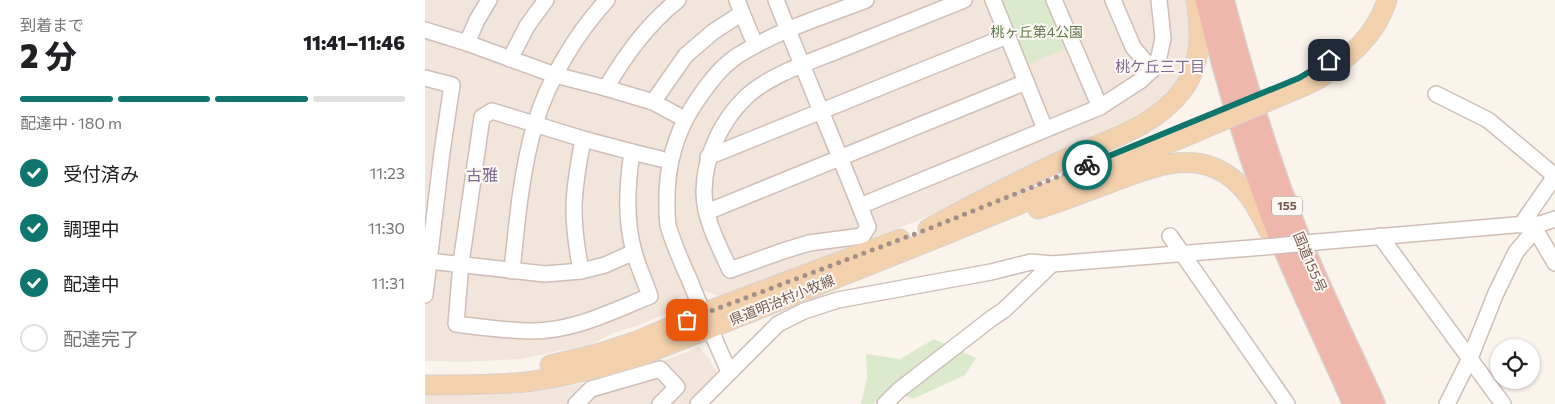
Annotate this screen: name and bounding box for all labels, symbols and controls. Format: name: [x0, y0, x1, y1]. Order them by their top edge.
text: 到着まで: [20, 15, 84, 34]
park label: 桃ヶ丘第4公園: [991, 23, 1083, 40]
text: 11:41–11:46: [303, 31, 405, 54]
text: 2 分: [20, 35, 77, 75]
pin: [1308, 39, 1350, 81]
icon: home: [1315, 46, 1343, 74]
district label: 桃ケ丘三丁目: [1115, 57, 1205, 75]
text: 配達中 · 180 m: [20, 113, 122, 132]
courier: [1062, 140, 1112, 190]
icon: bike: [1073, 151, 1101, 179]
icon: check: [20, 159, 48, 187]
text: 受付済み: [63, 162, 139, 185]
text: 11:23: [370, 163, 405, 182]
district label: 古雅: [466, 165, 498, 184]
road number: 155: [1272, 197, 1302, 216]
icon: check: [20, 214, 48, 242]
text: 調理中: [63, 217, 120, 240]
text: 11:30: [368, 218, 405, 237]
street label: 国道155号: [1290, 229, 1331, 295]
icon: check: [20, 269, 48, 297]
street label: 県道明治村小牧線: [727, 271, 837, 328]
text: 配達中: [63, 272, 120, 295]
text: 11:31: [372, 273, 405, 292]
pin: [666, 299, 708, 341]
icon: bag: [673, 306, 701, 334]
text: 配達完了: [63, 327, 139, 350]
map controls: [1490, 339, 1540, 389]
button: locate: [1490, 339, 1540, 389]

